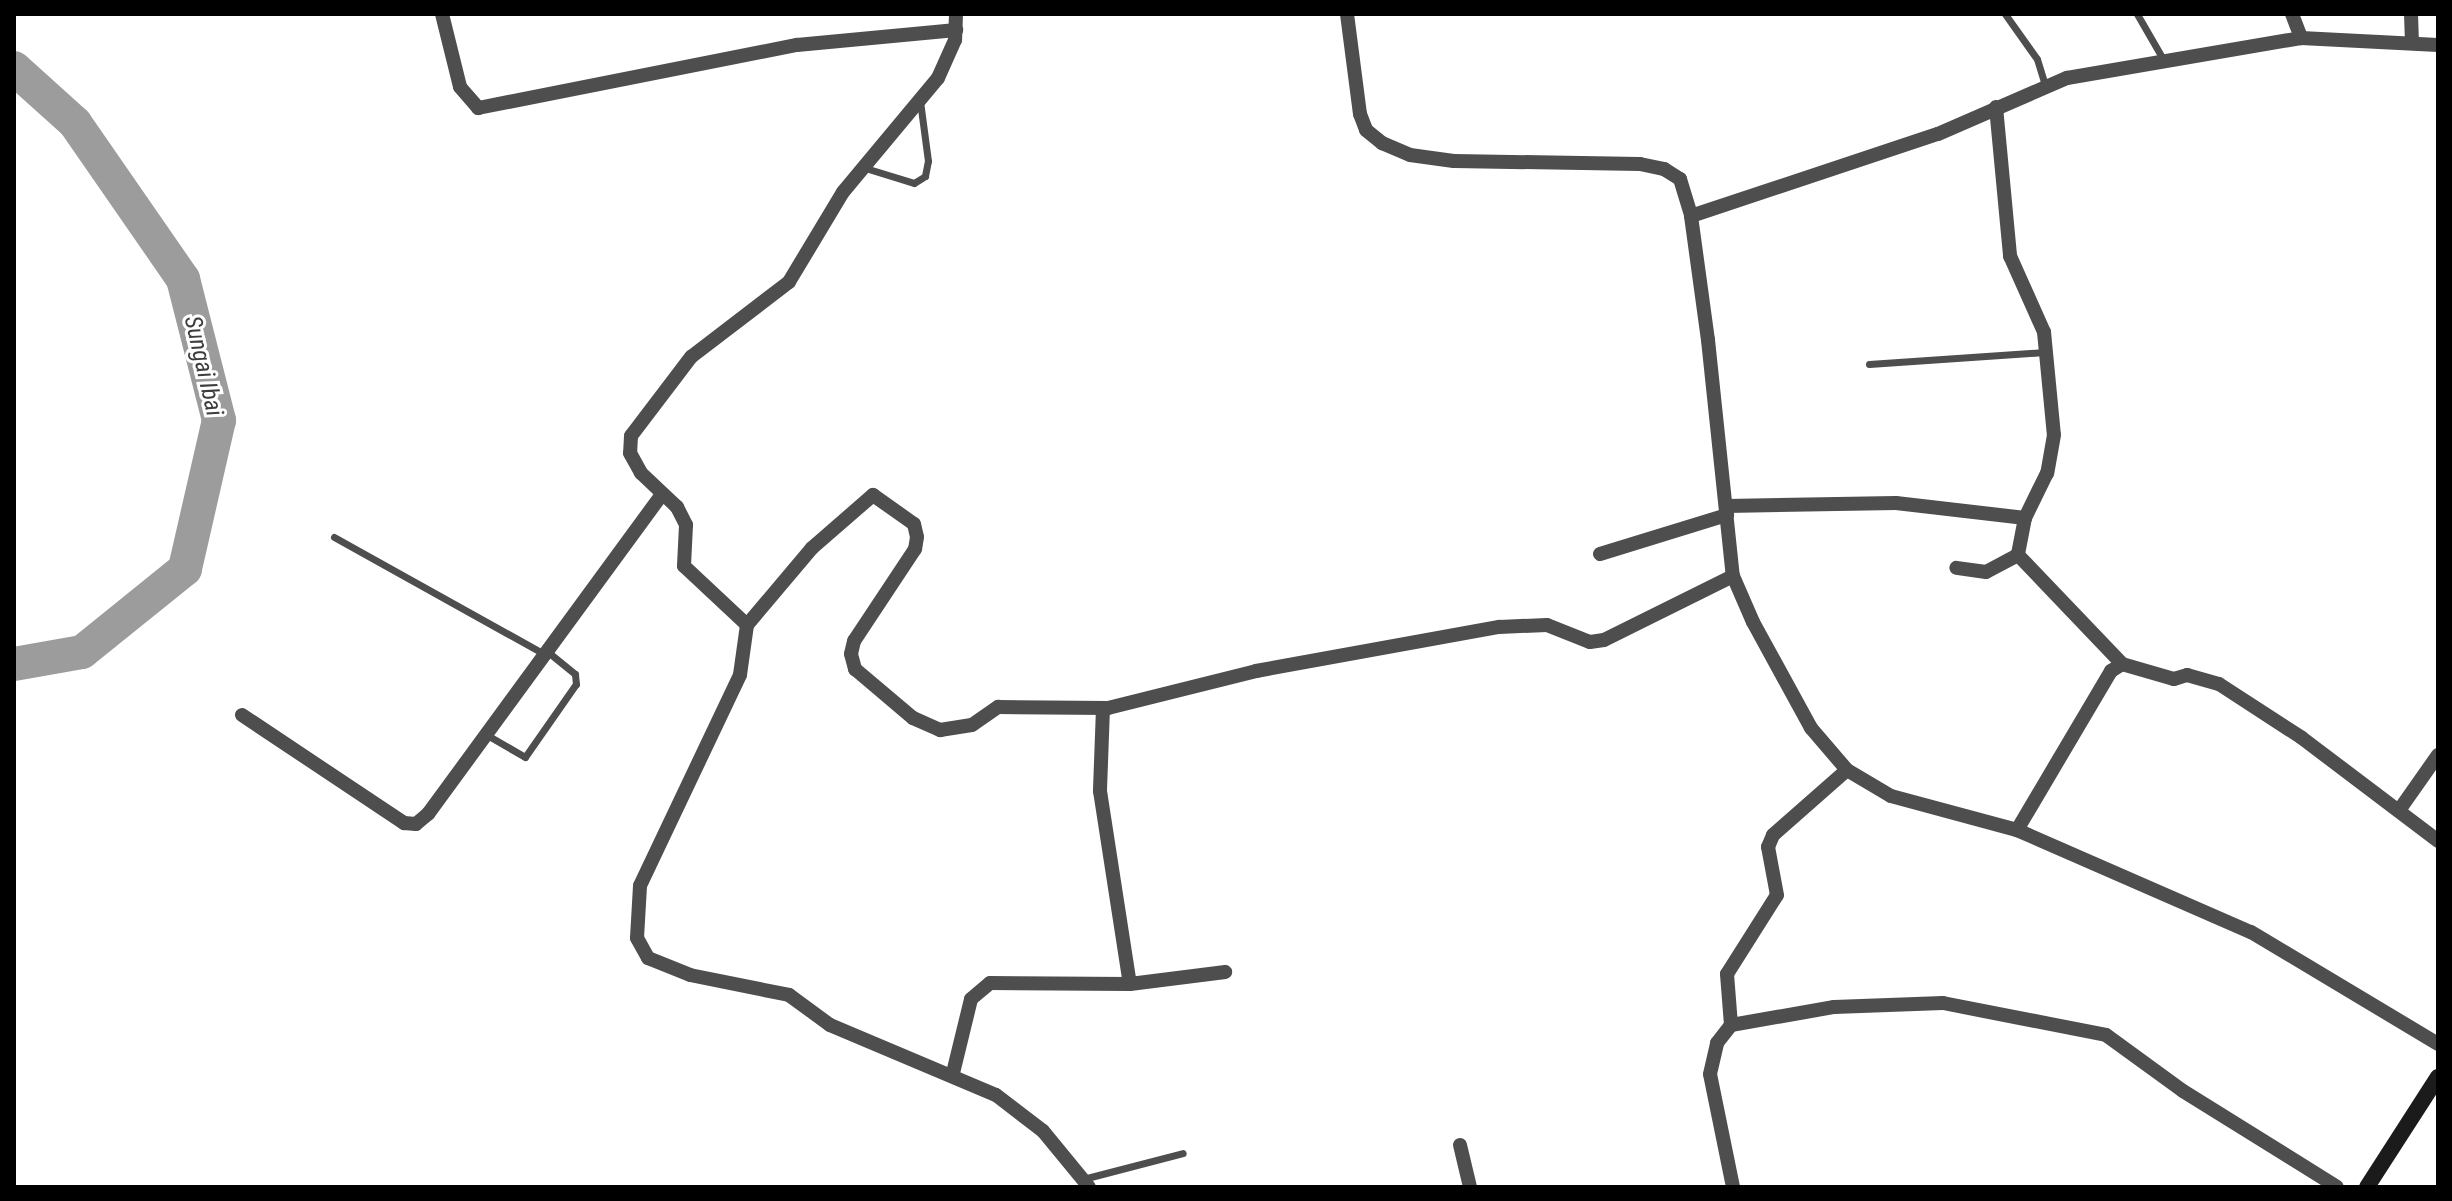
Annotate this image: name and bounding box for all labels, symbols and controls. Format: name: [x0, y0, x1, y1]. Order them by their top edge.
water label: Sungai Ibai: [178, 313, 228, 419]

